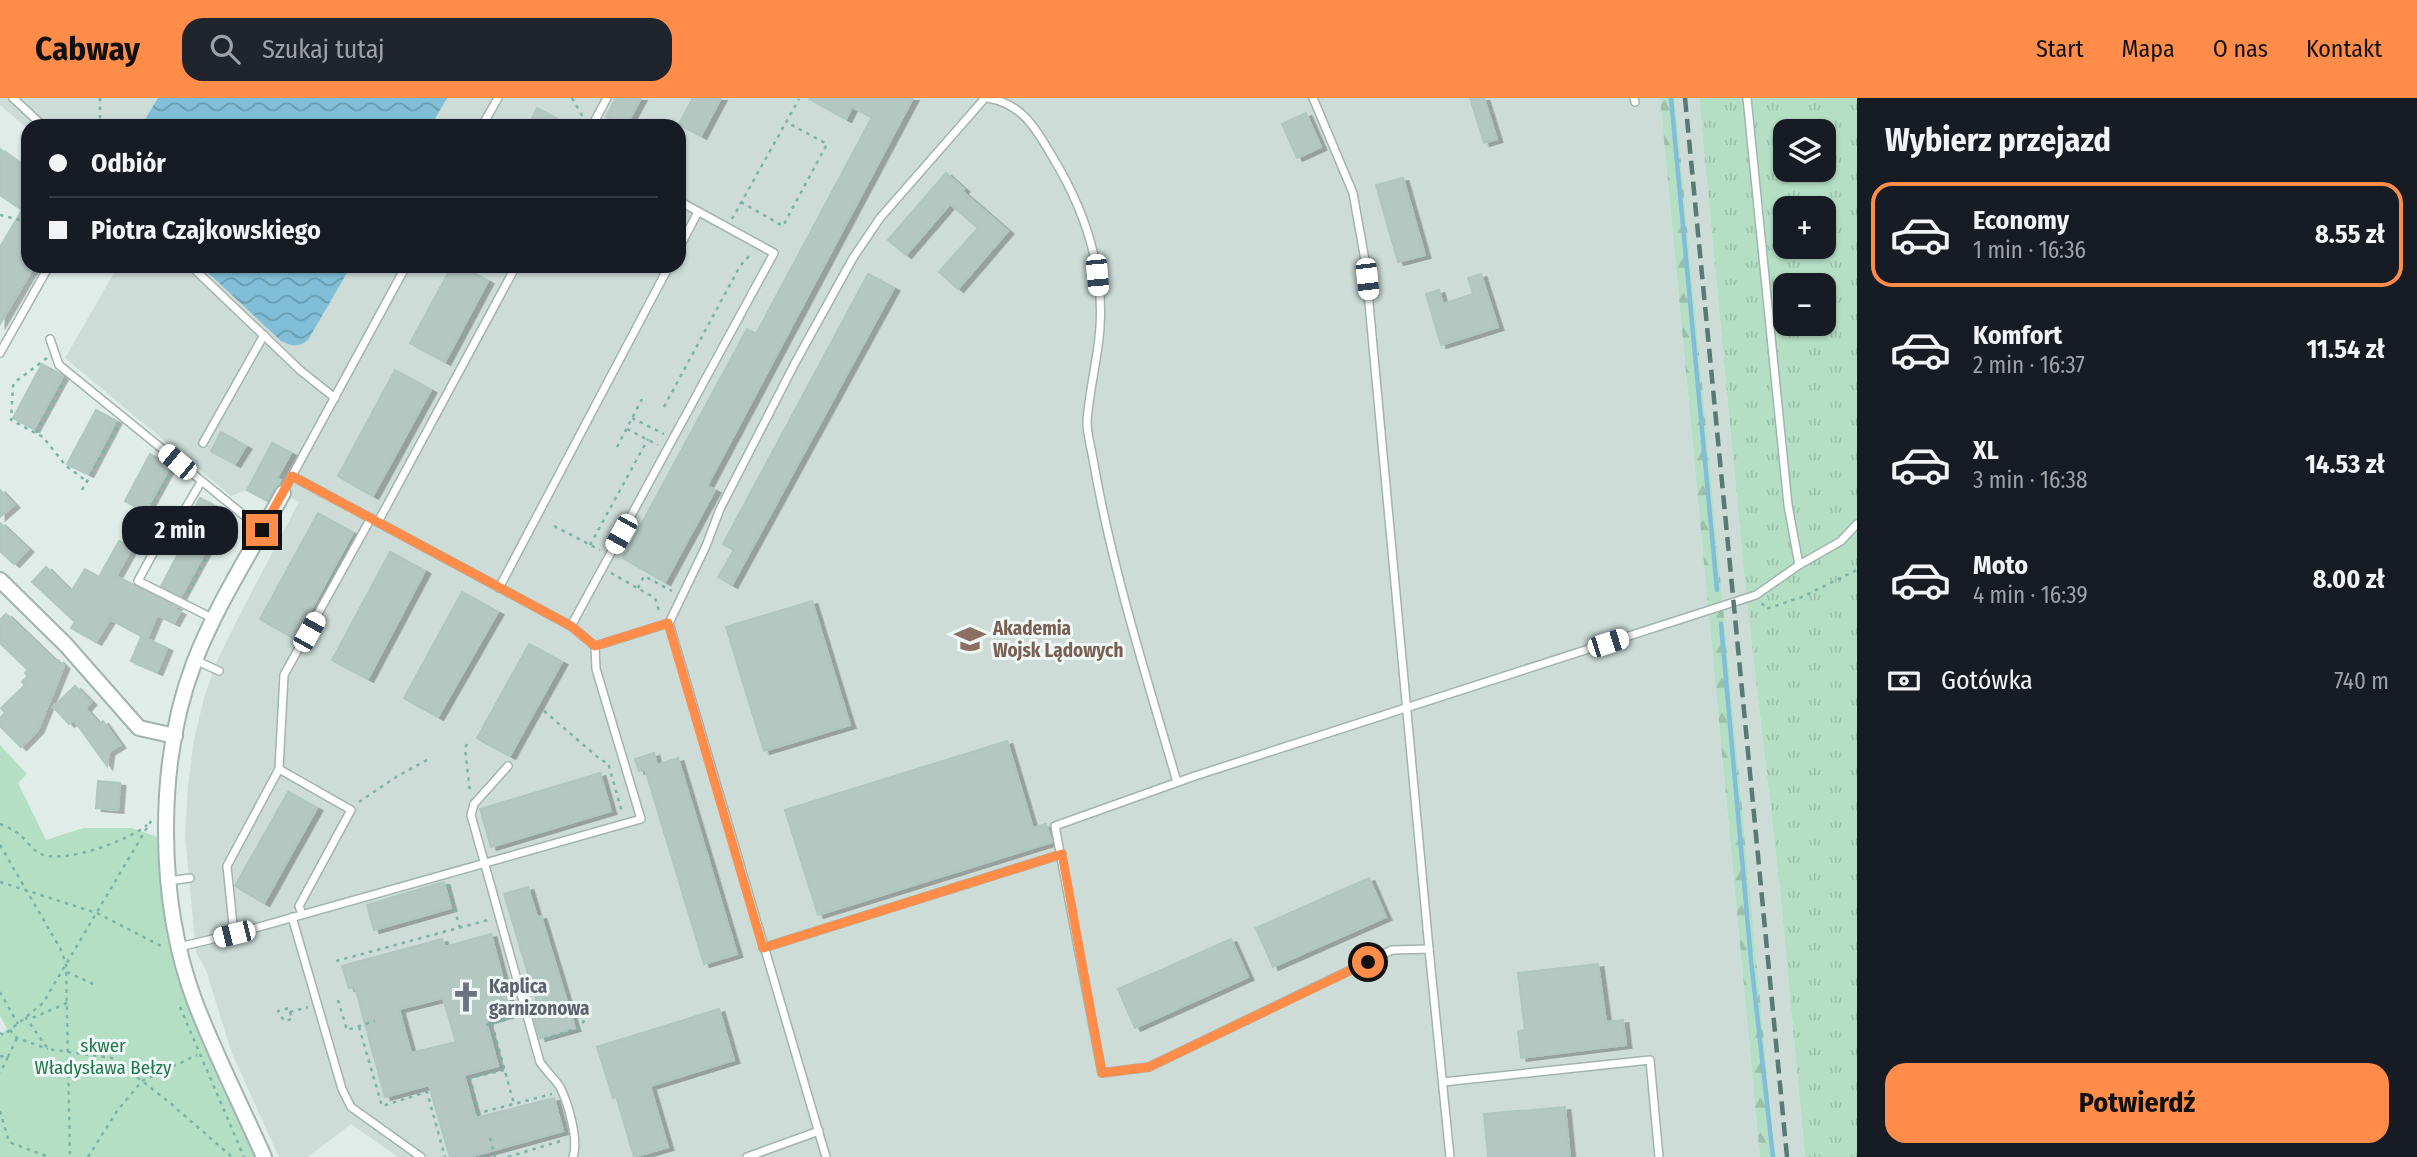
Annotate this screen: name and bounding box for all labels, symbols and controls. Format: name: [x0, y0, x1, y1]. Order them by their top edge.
search box: [182, 18, 672, 81]
text: Cabway: [35, 29, 140, 69]
icon: search: [206, 30, 244, 68]
text: Szukaj tutaj: [262, 34, 385, 65]
text: Start: [2036, 35, 2084, 63]
text: Mapa: [2122, 35, 2175, 63]
text: O nas: [2213, 35, 2268, 63]
text: Kontakt: [2306, 35, 2382, 63]
map controls: [1773, 119, 1836, 336]
button: layers: [1773, 119, 1836, 182]
text: Wybierz przejazd: [1885, 121, 2111, 159]
text: Odbiór: [91, 148, 166, 179]
button: +: [1773, 196, 1836, 259]
icon: car: [1889, 203, 1952, 266]
text: Economy: [1973, 205, 2069, 236]
text: Piotra Czajkowskiego: [91, 215, 321, 246]
text: 8.55 zł: [2315, 219, 2385, 250]
text: 1 min · 16:36: [1973, 236, 2086, 264]
car: [1085, 253, 1110, 297]
car: [1355, 257, 1380, 301]
button: −: [1773, 273, 1836, 336]
icon: car: [1889, 318, 1952, 381]
text: Komfort: [1973, 320, 2062, 351]
text: 11.54 zł: [2307, 334, 2385, 365]
text: 2 min · 16:37: [1973, 351, 2085, 379]
icon: car: [1889, 433, 1952, 496]
text: XL: [1973, 435, 1999, 466]
car: [155, 440, 200, 484]
text: 14.53 zł: [2305, 449, 2385, 480]
text: 3 min · 16:38: [1973, 466, 2087, 494]
callout: 2 min: [122, 506, 238, 555]
car: [602, 511, 641, 557]
route end: [246, 514, 278, 546]
text: 2 min: [155, 516, 206, 544]
icon: car: [1889, 548, 1952, 611]
text: Moto: [1973, 550, 2028, 581]
text: 8.00 zł: [2313, 564, 2385, 595]
text: 4 min · 16:39: [1973, 581, 2088, 609]
car: [290, 609, 329, 655]
place label: Akademia Wojsk Lądowych: [992, 617, 1123, 662]
school or university icon: Akademia Wojsk Lądowych: [953, 622, 987, 656]
car: [1585, 627, 1632, 659]
icon: cash: [1885, 662, 1923, 700]
text: Gotówka: [1941, 665, 2033, 696]
text: 740 m: [2334, 667, 2389, 695]
car: [212, 919, 257, 949]
route start: [1352, 946, 1384, 978]
place label: Kaplica garnizonowa: [489, 975, 590, 1020]
church icon: Kaplica garnizonowa: [449, 980, 483, 1014]
park label: skwer Władysława Bełzy: [34, 1034, 172, 1079]
button: Potwierdź: [1885, 1063, 2389, 1143]

